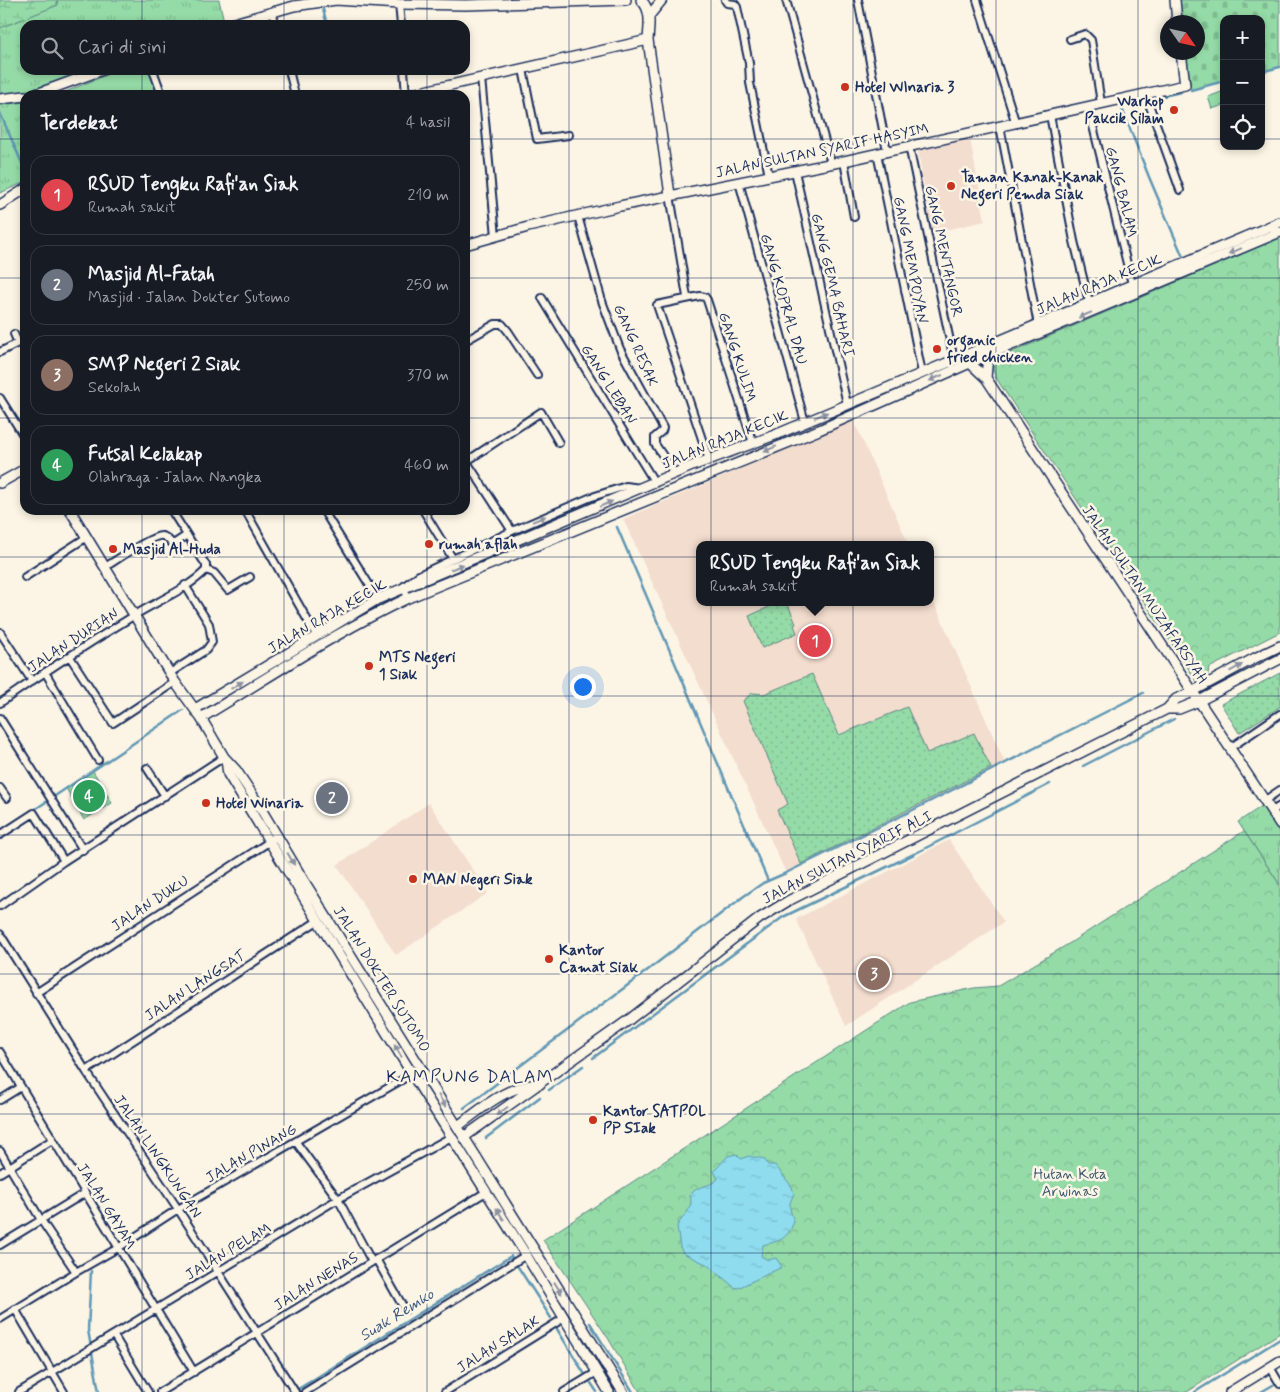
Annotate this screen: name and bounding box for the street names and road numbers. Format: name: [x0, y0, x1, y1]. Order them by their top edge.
street label: JALAN SULTAN SYARIF HASYIM: [714, 119, 931, 183]
street label: GANG BALAM: [1100, 145, 1142, 240]
street label: GANG MENTANGOR: [919, 184, 967, 320]
street label: GANG MEMPOYAN: [888, 195, 932, 325]
street label: GANG GEMA BAHARI: [806, 211, 858, 359]
street label: GANG KOPRAL DAU: [755, 231, 811, 367]
street label: JALAN RAJA KECIK: [1034, 250, 1165, 320]
street label: GANG RESAK: [608, 301, 662, 390]
street label: GANG KULIM: [713, 310, 761, 405]
street label: GANG LEBAN: [576, 341, 641, 429]
street label: JALAN RAJA KECIK: [659, 406, 791, 474]
street label: JALAN SULTAN MUZAFARSYAH: [1077, 501, 1212, 688]
street label: JALAN RAJA KECIK: [264, 575, 391, 659]
street label: JALAN DURIAN: [24, 604, 123, 678]
street label: JALAN SULTAN SYARIF ALI: [759, 806, 936, 909]
street label: JALAN DUKU: [108, 871, 193, 936]
street label: JALAN DOKTER SUTOMO: [328, 903, 434, 1056]
street label: JALAN LANGSAT: [141, 945, 251, 1026]
street label: JALAN LINGKUNGAN: [109, 1091, 206, 1222]
street label: JALAN PINANG: [202, 1120, 301, 1188]
street label: JALAN GAYAM: [72, 1159, 141, 1254]
street label: JALAN PELAM: [182, 1218, 275, 1285]
street label: JALAN NENAS: [270, 1248, 363, 1316]
street label: JALAN SALAK: [453, 1311, 544, 1378]

